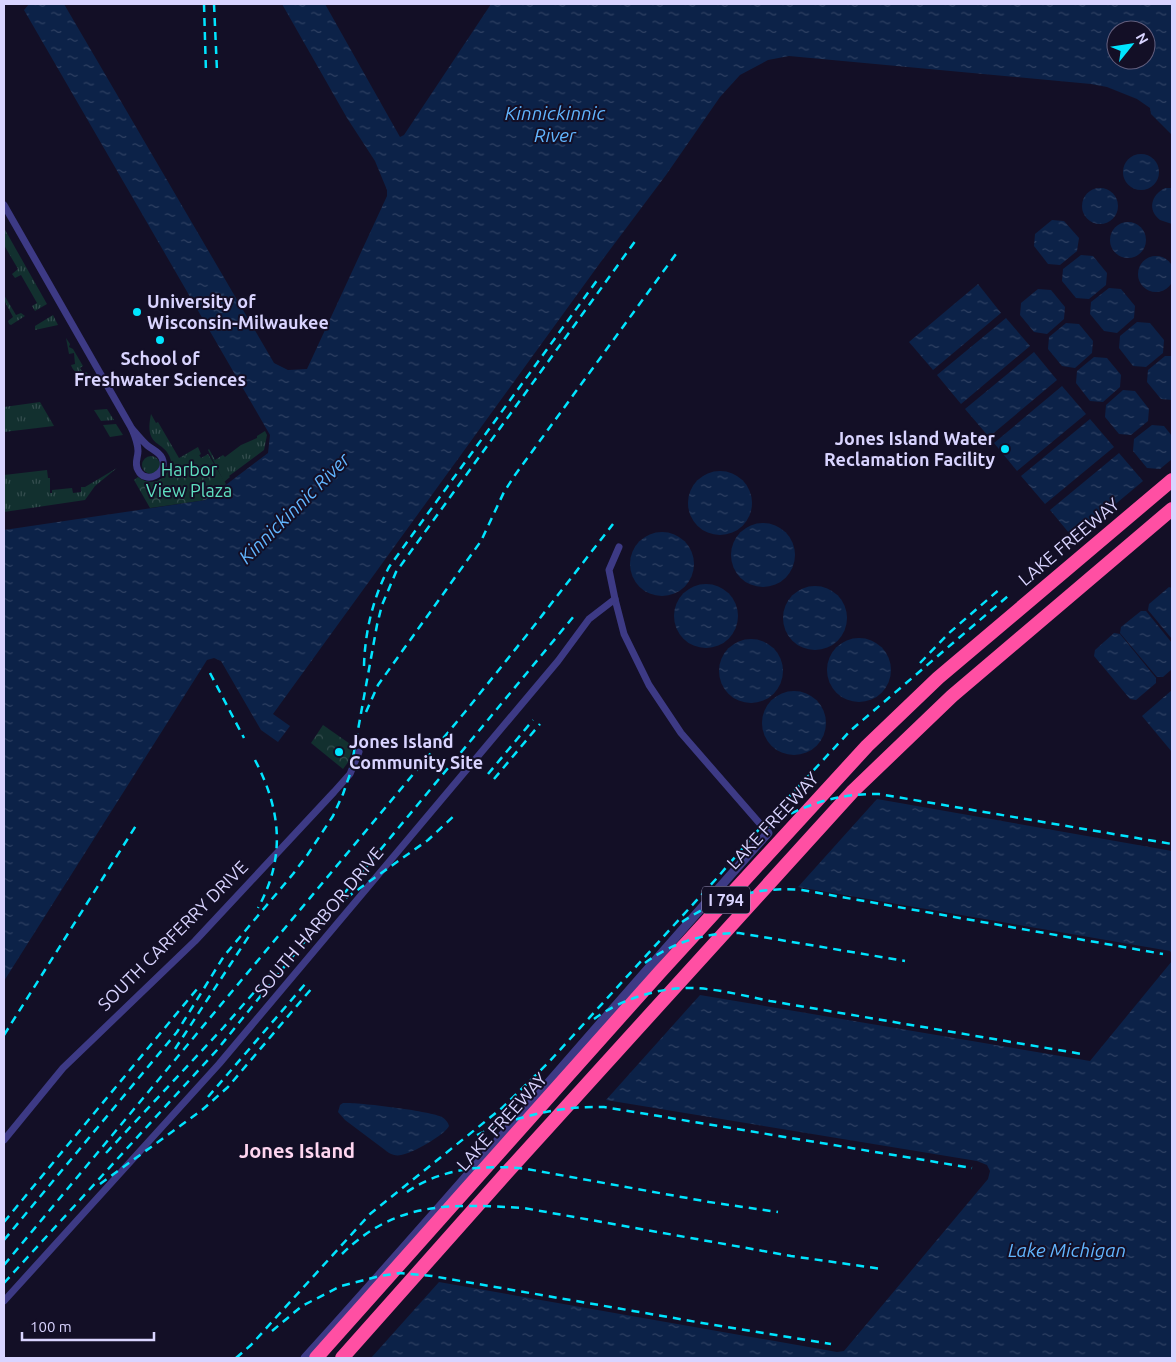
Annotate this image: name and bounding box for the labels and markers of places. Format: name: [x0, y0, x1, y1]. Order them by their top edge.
place label: University of Wisconsin-Milwaukee: [147, 291, 329, 332]
marker: University of Wisconsin-Milwaukee: [131, 306, 143, 318]
marker: School of Freshwater Sciences: [154, 334, 166, 346]
place label: School of Freshwater Sciences: [74, 348, 246, 389]
place label: Jones Island Water Reclamation Facility: [824, 428, 996, 469]
marker: Jones Island Water Reclamation Facility: [999, 443, 1011, 455]
place label: Jones Island Community Site: [349, 731, 483, 772]
marker: Jones Island Community Site: [333, 746, 345, 758]

